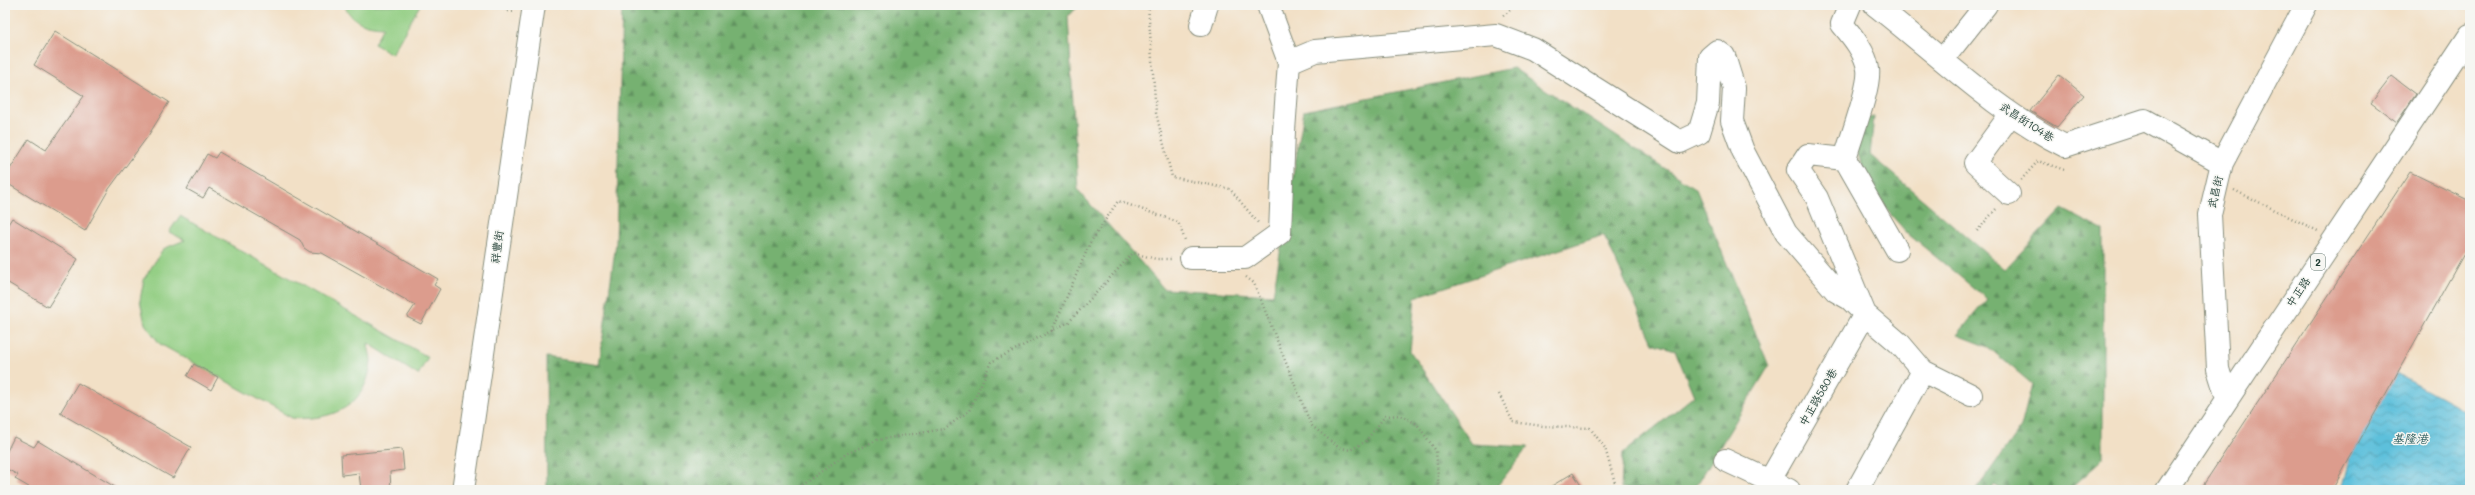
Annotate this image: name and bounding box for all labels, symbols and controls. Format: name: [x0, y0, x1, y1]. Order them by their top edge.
street label: 武昌街104巷: [1997, 98, 2057, 145]
street label: 武昌街: [2203, 173, 2226, 210]
street label: 祥豐街: [487, 229, 506, 264]
road number: 2: [2311, 254, 2325, 270]
street label: 中正路: [2282, 274, 2313, 310]
street label: 中正路580巷: [1795, 365, 1840, 428]
water label: 基隆港: [2392, 430, 2429, 446]

